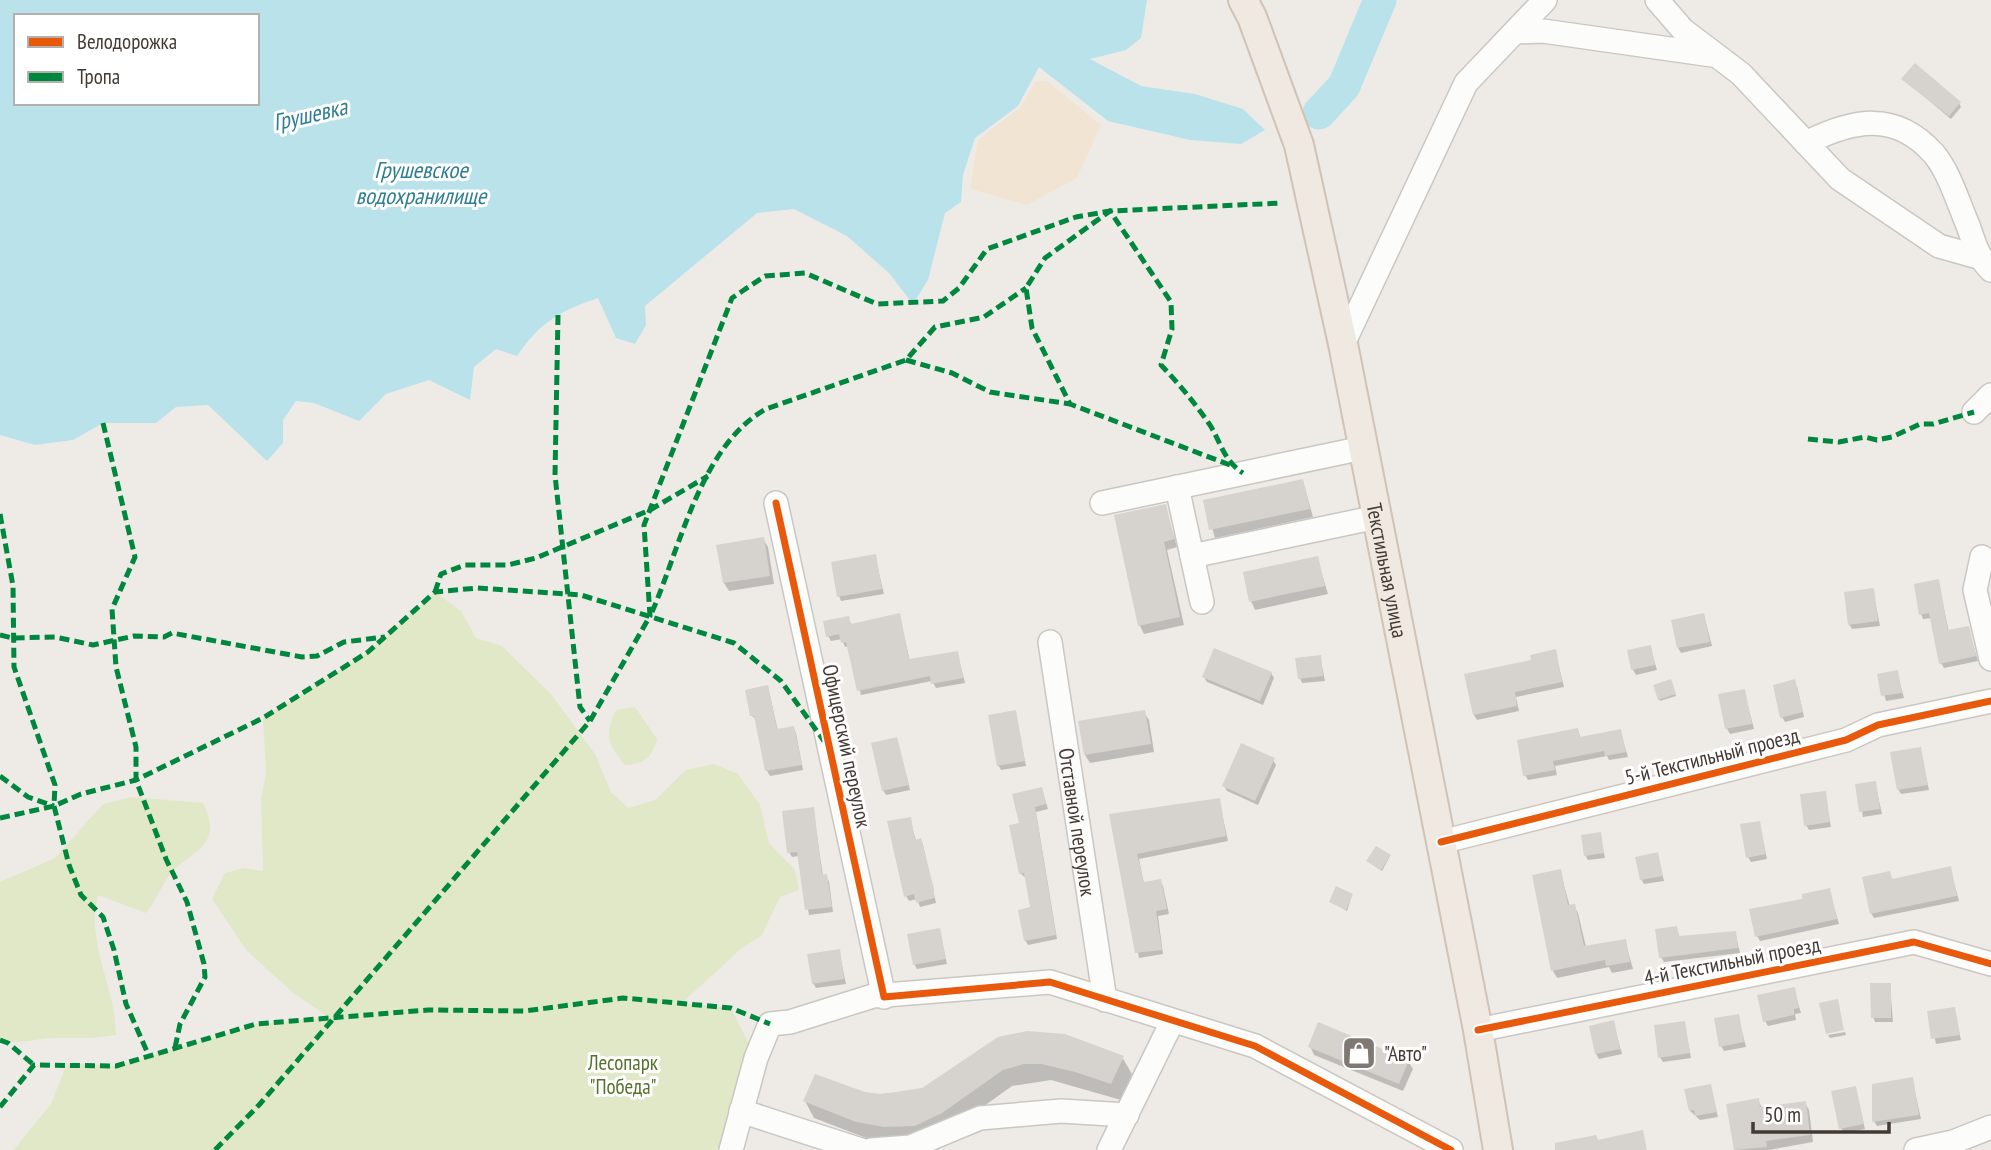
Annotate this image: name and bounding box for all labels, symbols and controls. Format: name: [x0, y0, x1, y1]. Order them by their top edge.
legend: [14, 14, 259, 105]
text: Велодорожка: [77, 28, 177, 55]
text: Тропа: [77, 63, 120, 90]
water label: Грушевка: [270, 91, 352, 137]
water label: Грушевское водохранилище: [356, 155, 488, 210]
street label: Текстильная улица: [1361, 501, 1414, 640]
street label: Офицерский переулок: [816, 662, 878, 830]
street label: 5-й Текстильный проезд: [1622, 721, 1802, 791]
street label: Отставной переулок: [1053, 746, 1102, 898]
street label: 4-й Текстильный проезд: [1642, 931, 1822, 991]
shop icon: "Авто": [1340, 1034, 1378, 1072]
place label: "Авто": [1384, 1040, 1427, 1067]
park label: Лесопарк "Победа": [587, 1049, 658, 1100]
scale bar: [1753, 1090, 1890, 1134]
text: 50 m: [1764, 1101, 1801, 1128]

